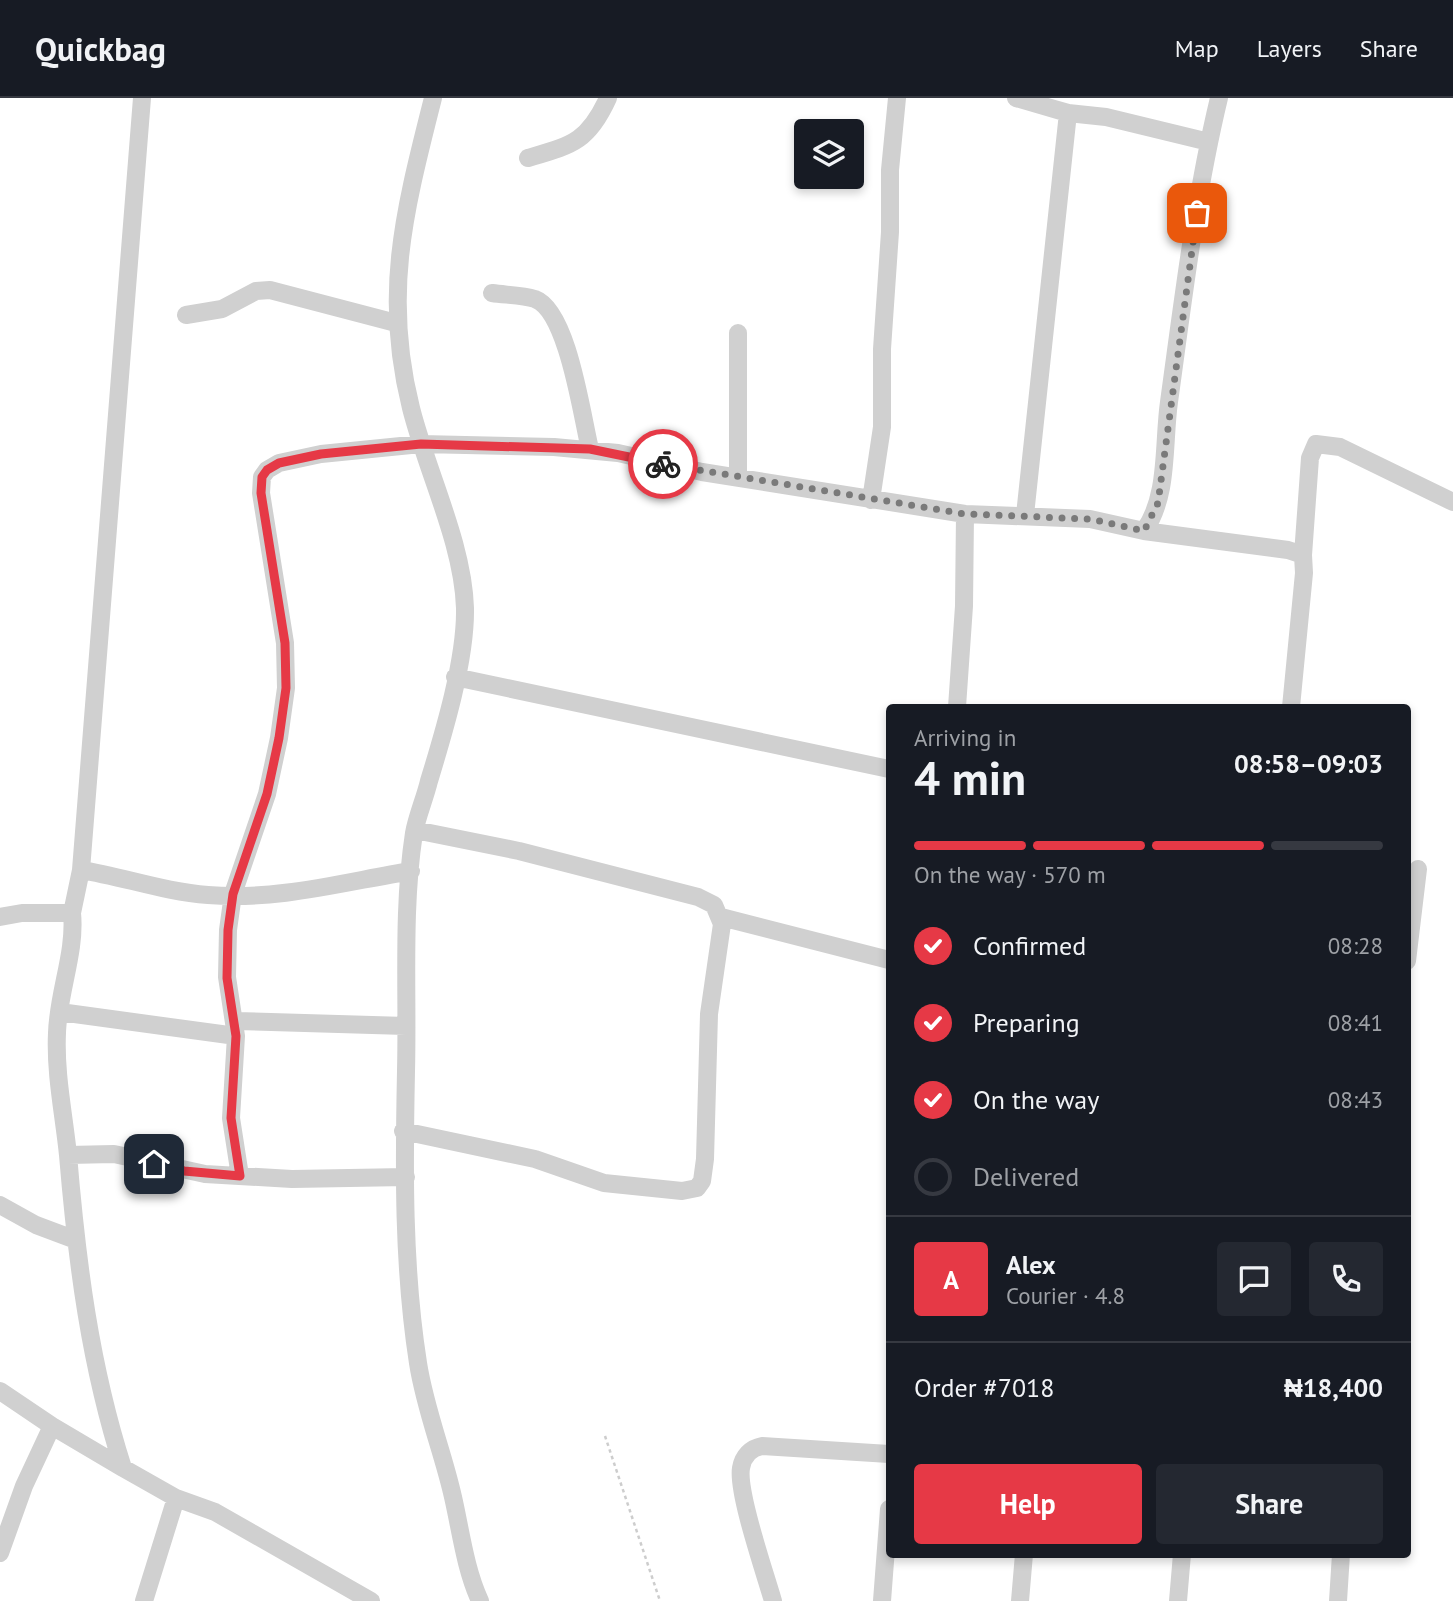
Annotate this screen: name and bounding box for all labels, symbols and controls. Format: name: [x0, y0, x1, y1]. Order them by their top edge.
text: Quickbag: [35, 27, 166, 70]
text: Map: [1175, 33, 1219, 64]
text: Layers: [1257, 33, 1322, 64]
text: Share: [1360, 33, 1418, 64]
map controls: [794, 119, 864, 189]
button: layers: [794, 119, 864, 189]
pin: [1167, 183, 1227, 243]
icon: bag: [1178, 194, 1216, 232]
courier: [628, 429, 698, 499]
icon: bike: [644, 445, 682, 483]
text: Arriving in: [914, 723, 1016, 752]
text: 08:58–09:03: [1234, 747, 1383, 780]
text: 4 min: [914, 748, 1026, 808]
text: On the way · 570 m: [914, 860, 1106, 889]
icon: check: [914, 927, 952, 965]
text: Confirmed: [973, 929, 1086, 962]
text: 08:28: [1328, 931, 1383, 960]
icon: check: [914, 1004, 952, 1042]
text: Preparing: [973, 1006, 1080, 1039]
text: 08:41: [1328, 1008, 1383, 1037]
icon: check: [914, 1081, 952, 1119]
text: On the way: [973, 1083, 1099, 1116]
text: 08:43: [1328, 1085, 1383, 1114]
pin: [124, 1134, 184, 1194]
icon: home: [135, 1145, 173, 1183]
text: Delivered: [973, 1160, 1079, 1193]
button: chat: [1217, 1242, 1291, 1316]
button: phone: [1309, 1242, 1383, 1316]
text: Alex: [1006, 1248, 1056, 1281]
text: A: [943, 1263, 959, 1296]
text: Courier · 4.8: [1006, 1281, 1125, 1310]
text: Order #7018: [914, 1371, 1054, 1404]
text: ₦18,400: [1284, 1371, 1383, 1404]
button: Help: [914, 1464, 1142, 1544]
button: Share: [1156, 1464, 1383, 1544]

